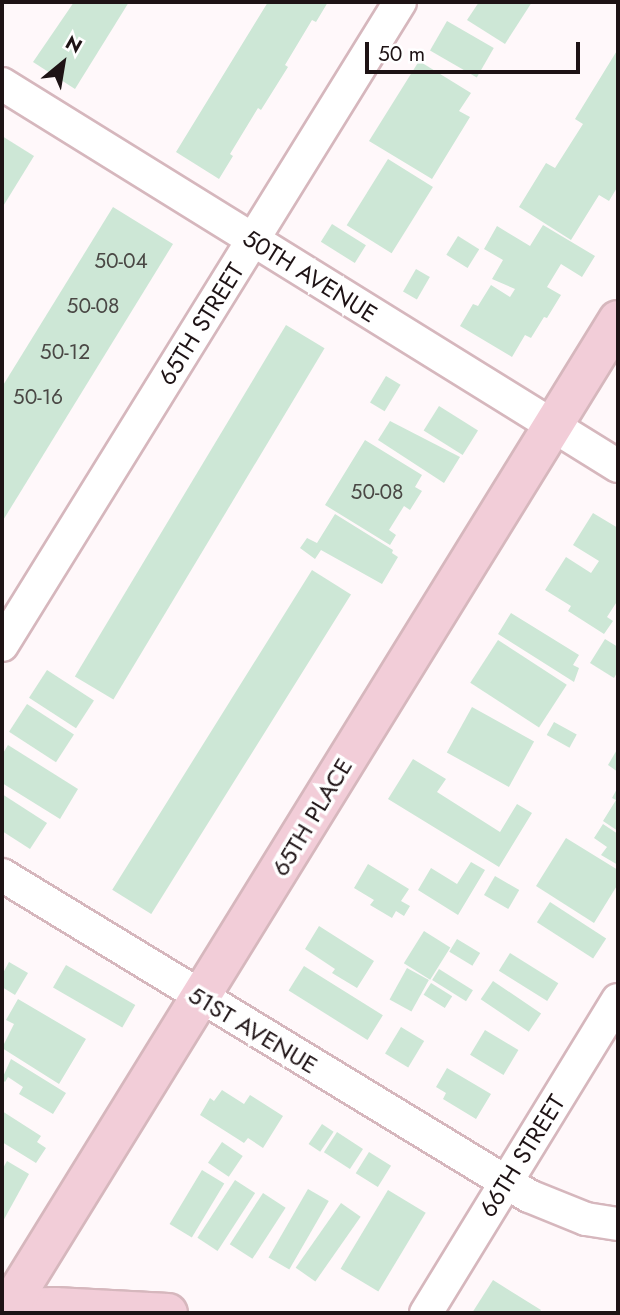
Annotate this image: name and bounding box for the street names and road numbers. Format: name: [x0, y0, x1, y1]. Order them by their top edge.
street label: 50TH AVENUE: [238, 223, 382, 329]
street label: 65TH STREET: [152, 258, 250, 390]
street label: 65TH PLACE: [266, 753, 358, 881]
street label: 51ST AVENUE: [183, 980, 323, 1080]
street label: 66TH STREET: [473, 1090, 571, 1222]

